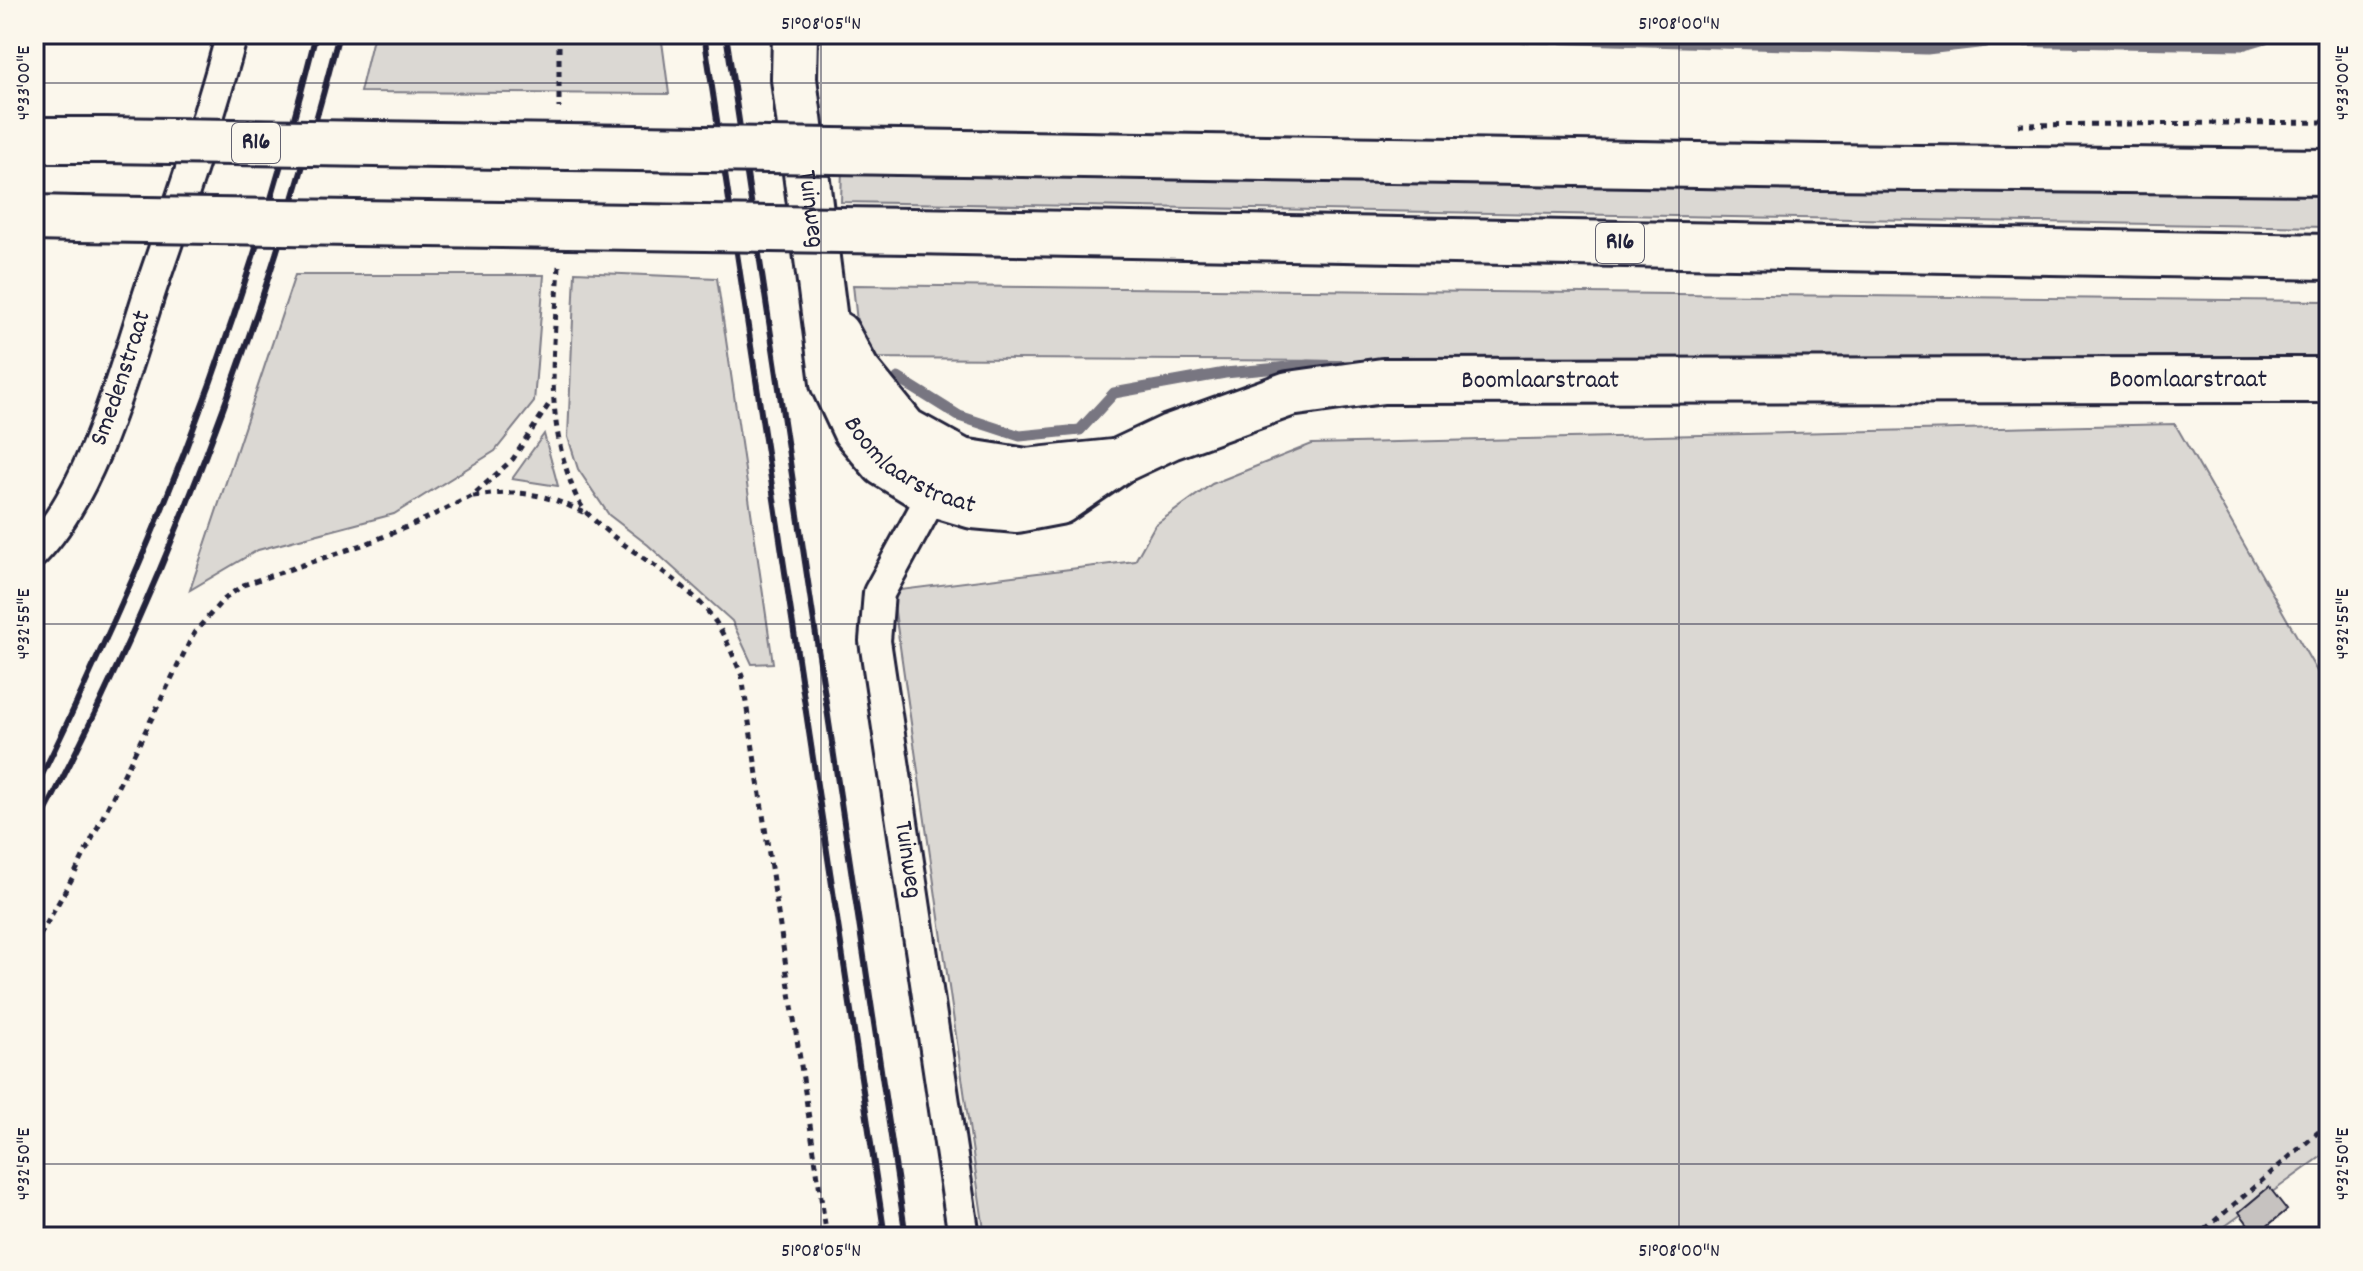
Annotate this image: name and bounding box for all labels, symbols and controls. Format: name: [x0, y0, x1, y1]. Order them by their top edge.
text: 51°08'05"N: [781, 11, 861, 39]
text: 51°08'00"N: [1638, 11, 1720, 39]
text: 4°33'00"E: [11, 46, 39, 120]
text: 4°33'00"E: [2330, 46, 2358, 120]
road number: R16: [232, 123, 280, 163]
street label: Tuinweg: [787, 168, 834, 250]
road number: R16: [1596, 223, 1644, 263]
street label: Smedenstraat: [81, 306, 161, 452]
street label: Boomlaarstraat: [1461, 362, 1620, 399]
street label: Boomlaarstraat: [2109, 362, 2268, 399]
street label: Boomlaarstraat: [833, 411, 980, 524]
text: 4°32'55"E: [11, 589, 39, 660]
text: 4°32'55"E: [2330, 589, 2358, 660]
street label: Tuinweg: [884, 818, 932, 901]
text: 4°32'50"E: [11, 1128, 39, 1200]
text: 4°32'50"E: [2330, 1128, 2358, 1200]
text: 51°08'05"N: [781, 1238, 861, 1266]
text: 51°08'00"N: [1638, 1238, 1720, 1266]

